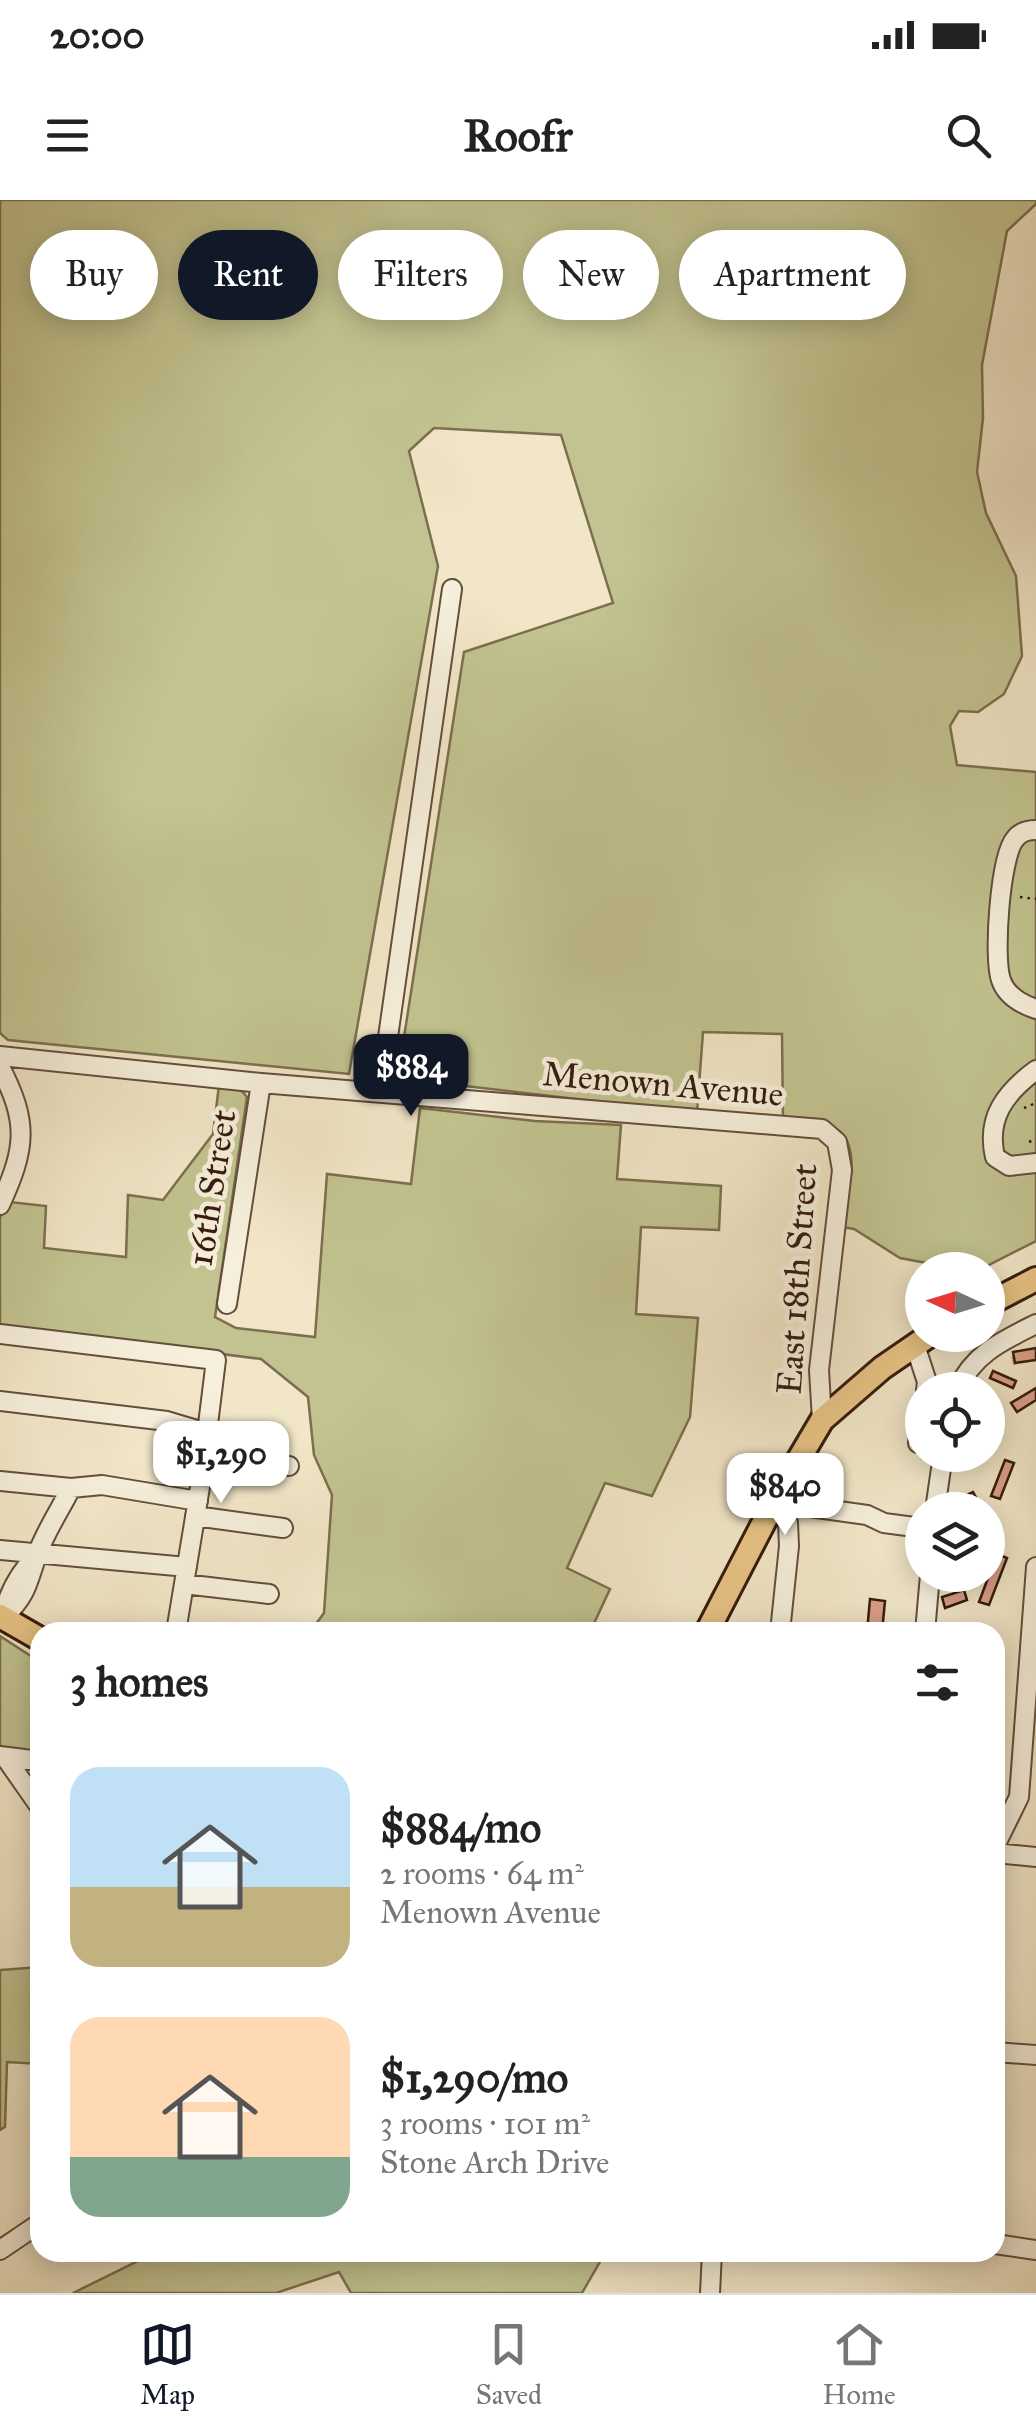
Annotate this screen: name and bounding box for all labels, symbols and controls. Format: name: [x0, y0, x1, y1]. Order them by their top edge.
text: 20:00: [50, 12, 145, 58]
icon: menu: [40, 108, 95, 163]
text: Roofr: [463, 108, 573, 163]
icon: search: [941, 108, 996, 163]
chip: Buy: [30, 230, 158, 320]
chip: Rent: [178, 230, 318, 320]
chip: Filters: [338, 230, 503, 320]
chip: New: [523, 230, 659, 320]
chip: Apartment: [679, 230, 906, 320]
pin: $884: [352, 1034, 470, 1119]
text: $884: [375, 1047, 447, 1086]
street label: Menown Avenue: [541, 1052, 785, 1116]
street label: 16th Street: [178, 1107, 246, 1269]
street label: East 18th Street: [767, 1162, 827, 1396]
north arrow: [905, 1252, 1005, 1352]
map controls: [905, 1252, 1005, 1592]
button: locate: [905, 1372, 1005, 1472]
pin: $1,290: [140, 1421, 302, 1506]
text: $1,290: [175, 1434, 267, 1473]
pin: $840: [726, 1453, 844, 1538]
text: $840: [749, 1466, 821, 1505]
button: layers: [905, 1492, 1005, 1592]
icon: filters: [910, 1655, 965, 1710]
text: 3 homes: [70, 1656, 208, 1708]
text: $884/mo: [380, 1802, 541, 1854]
icon: home: [150, 1807, 270, 1927]
text: 2 rooms · 64 m²: [380, 1854, 584, 1893]
text: Menown Avenue: [380, 1893, 601, 1932]
text: $1,290/mo: [380, 2052, 568, 2104]
icon: home: [150, 2057, 270, 2177]
text: 3 rooms · 101 m²: [380, 2104, 590, 2143]
text: Stone Arch Drive: [380, 2143, 609, 2182]
tab: Map: [140, 2317, 195, 2412]
tab: Saved: [476, 2317, 542, 2412]
tab: Home: [823, 2317, 896, 2412]

